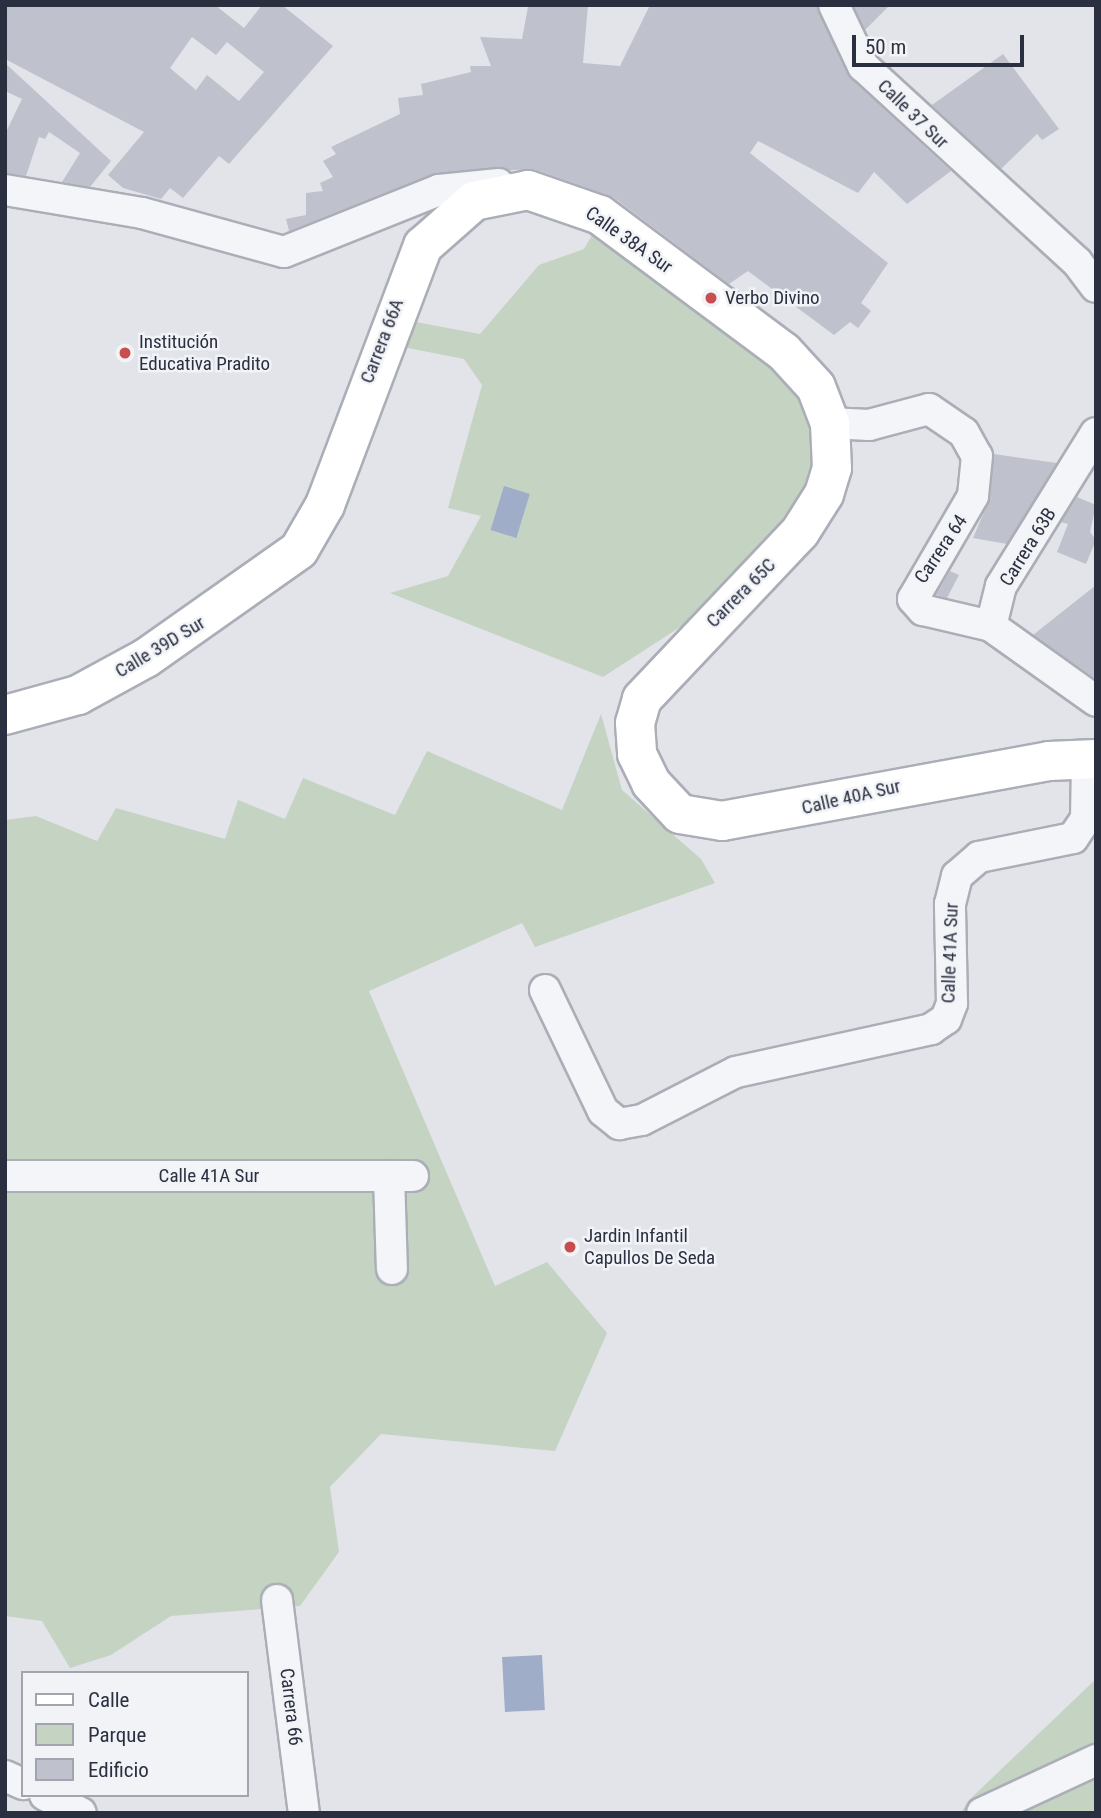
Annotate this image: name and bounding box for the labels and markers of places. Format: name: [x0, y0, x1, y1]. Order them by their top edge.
place label: Verbo Divino: [725, 287, 820, 309]
marker: Verbo Divino: [703, 290, 719, 306]
place label: Institución Educativa Pradito: [139, 331, 270, 375]
marker: Institución Educativa Pradito: [117, 345, 133, 361]
place label: Jardin Infantil Capullos De Seda: [584, 1225, 715, 1269]
marker: Jardin Infantil Capullos De Seda: [562, 1239, 578, 1255]

